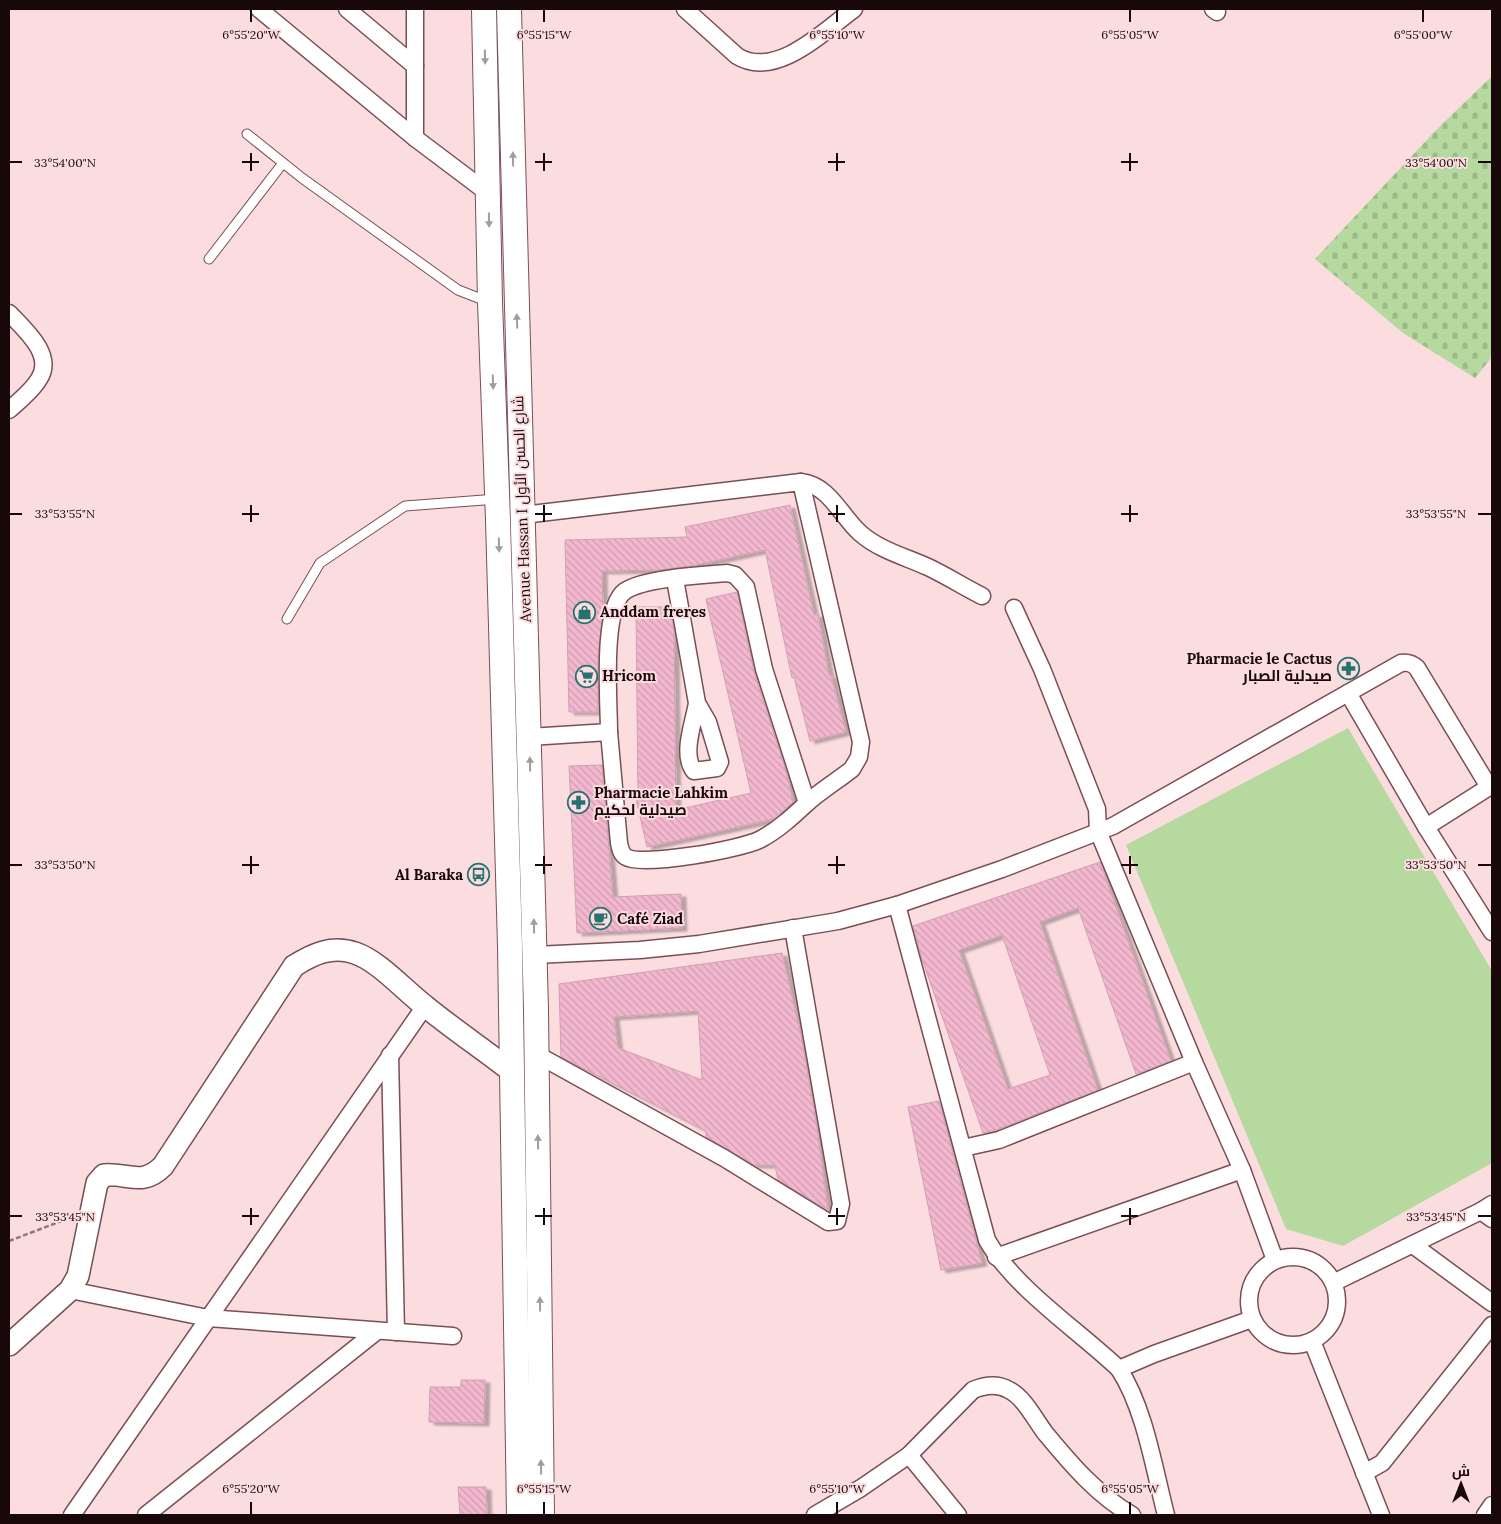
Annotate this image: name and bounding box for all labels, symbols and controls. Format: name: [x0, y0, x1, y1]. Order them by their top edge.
text: 6°55'20"W: [222, 27, 281, 42]
text: 6°55'15"W: [517, 27, 572, 42]
text: 6°55'10"W: [809, 27, 866, 42]
text: 6°55'05"W: [1101, 27, 1160, 42]
text: 6°55'00"W: [1394, 27, 1453, 42]
one-way arrow: [481, 50, 489, 66]
one-way arrow: [509, 151, 517, 167]
text: 33°54'00"N: [34, 155, 96, 170]
text: 33°54'00"N: [1405, 155, 1467, 170]
one-way arrow: [485, 212, 493, 228]
one-way arrow: [513, 313, 521, 329]
one-way arrow: [489, 375, 497, 391]
street label: Avenue Hassan I شارع الحسن الأول: [508, 395, 537, 624]
text: 33°53'55"N: [35, 506, 95, 521]
text: 33°53'55"N: [1406, 506, 1466, 521]
one-way arrow: [495, 537, 503, 553]
shop icon: Anddam freres: [572, 600, 596, 624]
place label: Anddam freres: [600, 602, 706, 621]
place label: Pharmacie le Cactus صيدلية الصبار: [1186, 649, 1332, 685]
pharmacy icon: Pharmacie le Cactus صيدلية الصبار: [1336, 656, 1360, 680]
supermarket icon: Hricom: [574, 664, 598, 688]
place label: Hricom: [602, 666, 656, 685]
one-way arrow: [526, 755, 534, 771]
place label: Pharmacie Lahkim صيدلية لحكيم: [594, 783, 728, 820]
pharmacy icon: Pharmacie Lahkim صيدلية لحكيم: [566, 790, 590, 814]
text: 33°53'50"N: [34, 857, 96, 872]
text: 33°53'50"N: [1405, 857, 1467, 872]
bus stop icon: Al Baraka: [467, 863, 491, 887]
place label: Al Baraka: [395, 865, 463, 884]
cafe icon: Café Ziad: [589, 907, 613, 931]
place label: Café Ziad: [617, 909, 683, 928]
one-way arrow: [530, 918, 538, 934]
one-way arrow: [533, 1133, 541, 1149]
text: 33°53'45"N: [35, 1209, 95, 1224]
text: 33°53'45"N: [1406, 1209, 1466, 1224]
one-way arrow: [535, 1296, 543, 1312]
one-way arrow: [537, 1458, 545, 1474]
north arrow: [1436, 1459, 1486, 1509]
text: ش: [1452, 1462, 1470, 1480]
text: 6°55'20"W: [222, 1481, 281, 1496]
text: 6°55'15"W: [517, 1481, 572, 1496]
text: 6°55'10"W: [809, 1481, 866, 1496]
text: 6°55'05"W: [1101, 1481, 1160, 1496]

